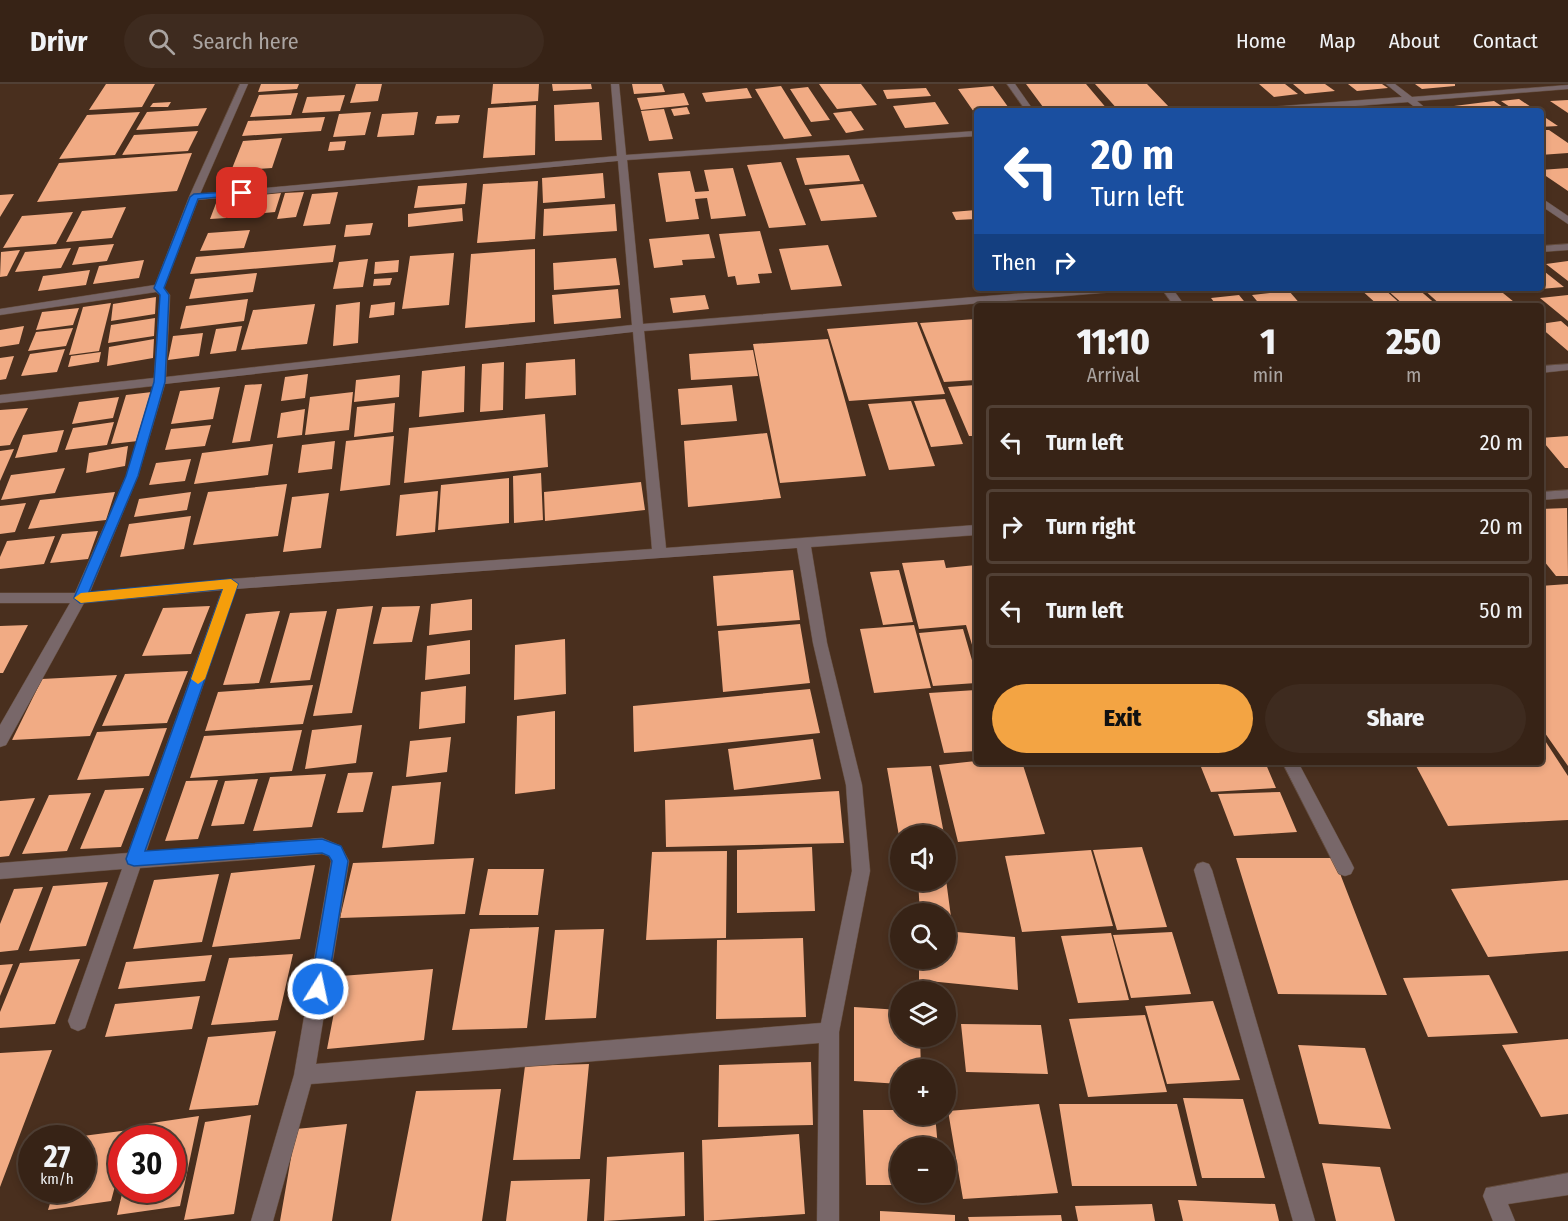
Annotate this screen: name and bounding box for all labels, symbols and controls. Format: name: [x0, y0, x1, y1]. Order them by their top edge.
search box: [124, 14, 544, 68]
text: Drivr: [30, 25, 88, 58]
icon: search: [145, 25, 178, 58]
text: Search here: [193, 28, 299, 55]
text: Home: [1236, 28, 1286, 54]
text: Map: [1319, 28, 1356, 54]
text: About: [1389, 28, 1440, 54]
text: Contact: [1473, 28, 1538, 54]
text: 20 m: [1091, 130, 1174, 180]
icon: left: [992, 132, 1070, 210]
pin: [216, 167, 267, 218]
icon: arrive: [225, 176, 258, 209]
text: Turn left: [1091, 181, 1184, 213]
icon: right: [1048, 246, 1081, 279]
text: Then: [992, 249, 1036, 276]
text: 11:10: [1077, 320, 1150, 364]
text: 1: [1260, 320, 1276, 364]
text: 250: [1386, 320, 1441, 364]
text: Arrival: [1087, 363, 1140, 387]
text: min: [1253, 363, 1284, 387]
text: m: [1406, 363, 1421, 387]
icon: left: [995, 426, 1028, 459]
text: Turn left: [1046, 429, 1124, 456]
text: 20 m: [1480, 429, 1523, 456]
icon: right: [995, 510, 1028, 543]
text: Turn right: [1046, 513, 1135, 540]
text: 20 m: [1480, 513, 1523, 540]
icon: left: [995, 594, 1028, 627]
text: Turn left: [1046, 597, 1124, 624]
text: 50 m: [1479, 597, 1523, 624]
button: Exit: [992, 684, 1253, 753]
button: Share: [1265, 684, 1526, 753]
map controls: [890, 825, 956, 1203]
button: sound: [890, 825, 956, 891]
button: search: [890, 903, 956, 969]
position arrow: [286, 957, 350, 1021]
button: layers: [890, 981, 956, 1047]
button: +: [890, 1059, 956, 1125]
speed limit sign: 30: [108, 1125, 186, 1203]
button: −: [890, 1137, 956, 1203]
text: 27: [44, 1139, 70, 1175]
text: km/h: [40, 1170, 74, 1188]

